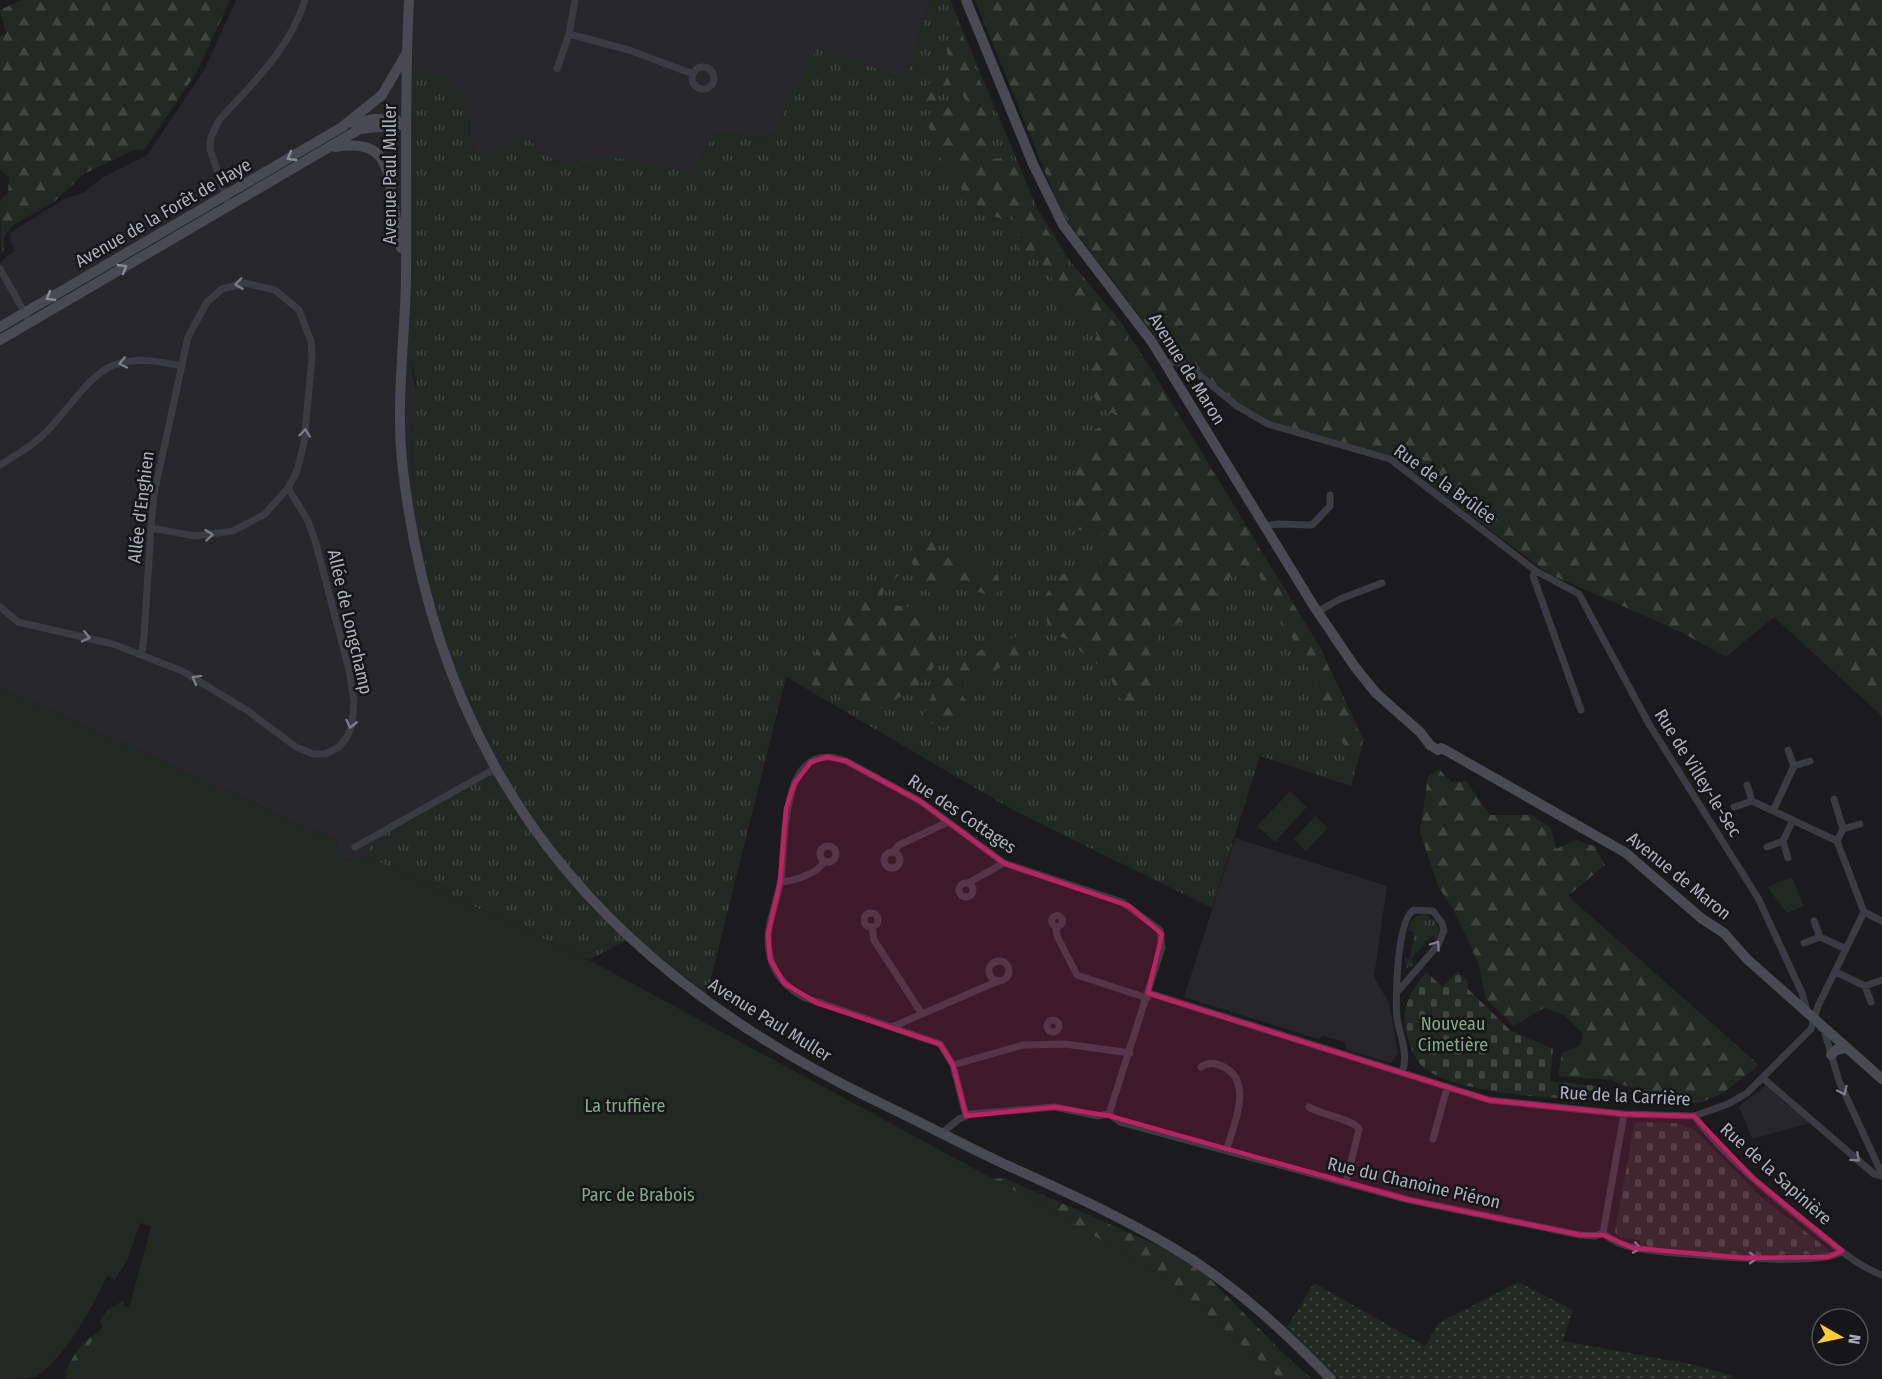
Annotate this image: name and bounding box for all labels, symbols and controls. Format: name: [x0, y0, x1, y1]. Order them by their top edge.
street label: Avenue Paul Muller: [379, 103, 401, 244]
one-way arrow: [287, 149, 297, 161]
street label: Avenue de la Forêt de Haye: [71, 154, 255, 272]
one-way arrow: [117, 264, 127, 276]
one-way arrow: [234, 278, 244, 290]
one-way arrow: [46, 290, 56, 302]
street label: Avenue de Maron: [1144, 309, 1230, 429]
one-way arrow: [118, 356, 128, 369]
one-way arrow: [298, 429, 311, 438]
street label: Rue de la Brûlée: [1390, 440, 1500, 528]
street label: Allée d'Enghien: [123, 450, 159, 564]
one-way arrow: [204, 529, 213, 542]
street label: Allée de Longchamp: [323, 548, 377, 696]
one-way arrow: [81, 629, 91, 642]
one-way arrow: [192, 675, 202, 686]
street label: Rue de Villey-le-Sec: [1650, 705, 1746, 841]
one-way arrow: [345, 719, 358, 729]
street label: Rue des Cottages: [904, 770, 1021, 859]
street label: Avenue de Maron: [1623, 827, 1735, 925]
one-way arrow: [1429, 941, 1440, 952]
street label: Avenue Paul Muller: [704, 973, 836, 1067]
park label: Nouveau Cimetière: [1418, 1013, 1488, 1056]
street label: Rue de la Carrière: [1559, 1082, 1691, 1110]
one-way arrow: [1836, 1084, 1848, 1095]
park label: La truffière: [585, 1095, 666, 1117]
street label: Rue de la Sapinière: [1716, 1118, 1836, 1230]
one-way arrow: [1849, 1151, 1860, 1162]
street label: Rue du Chanoine Piéron: [1325, 1152, 1503, 1214]
park label: Parc de Brabois: [581, 1184, 695, 1206]
one-way arrow: [1632, 1240, 1642, 1253]
one-way arrow: [1749, 1252, 1758, 1264]
north arrow: [1810, 1307, 1870, 1367]
text: N: [1844, 1333, 1864, 1345]

